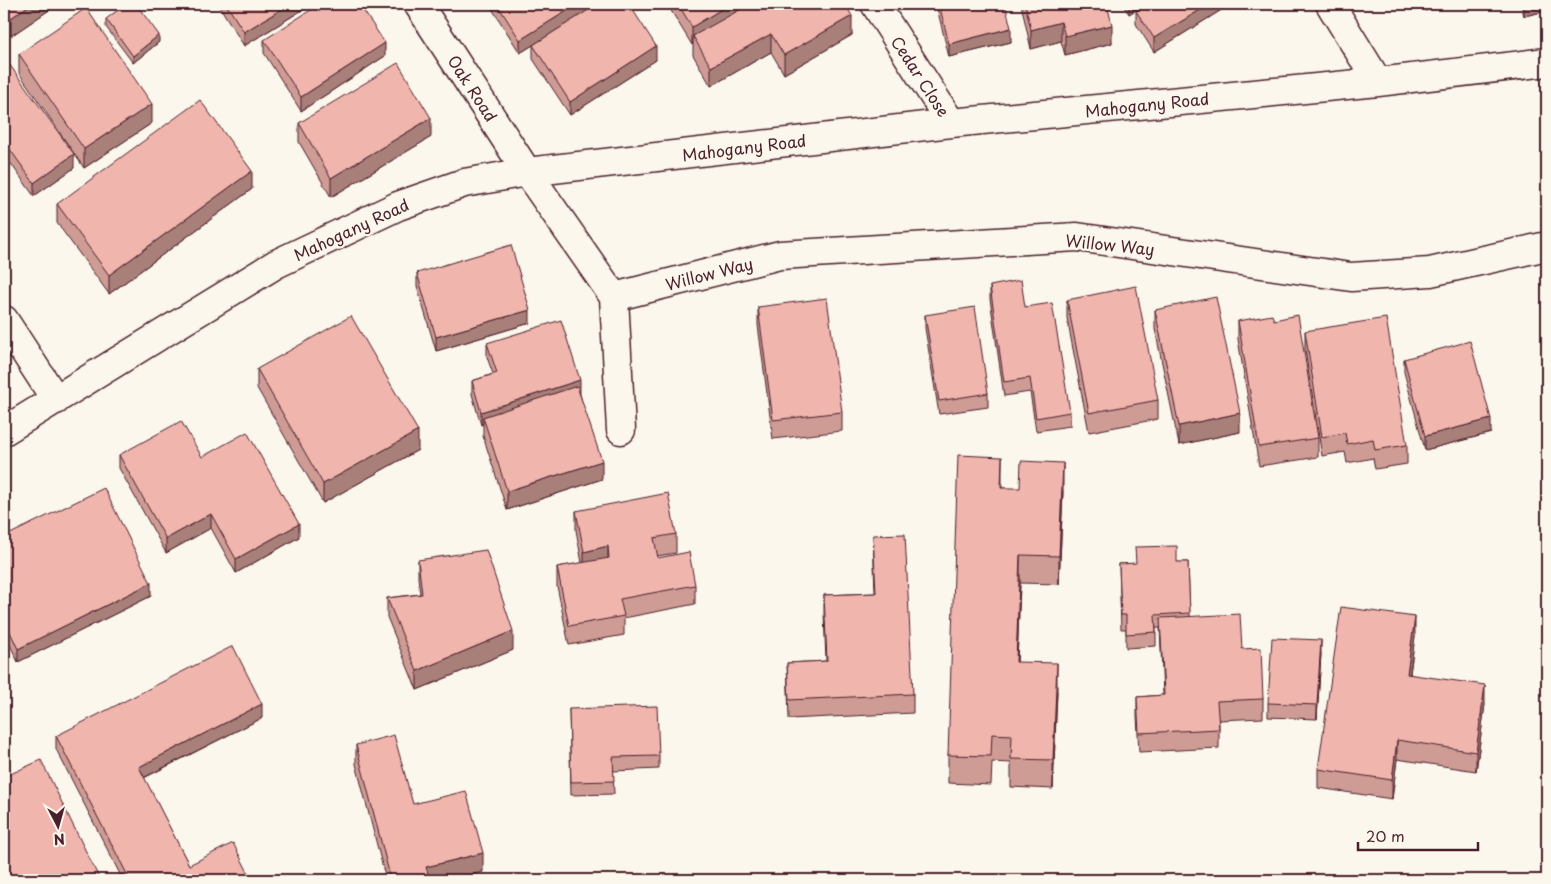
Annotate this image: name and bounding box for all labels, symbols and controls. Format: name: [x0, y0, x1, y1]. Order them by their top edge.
street label: Cedar Close: [886, 31, 956, 121]
street label: Oak Road: [442, 50, 504, 126]
street label: Mahogany Road: [1084, 86, 1210, 122]
street label: Mahogany Road: [681, 127, 807, 167]
street label: Mahogany Road: [289, 192, 413, 266]
street label: Willow Way: [1064, 227, 1156, 261]
street label: Willow Way: [663, 251, 755, 295]
north arrow: [32, 802, 82, 852]
scale bar: [1358, 819, 1478, 851]
text: 20 m: [1366, 824, 1405, 847]
text: N: [53, 828, 66, 850]

